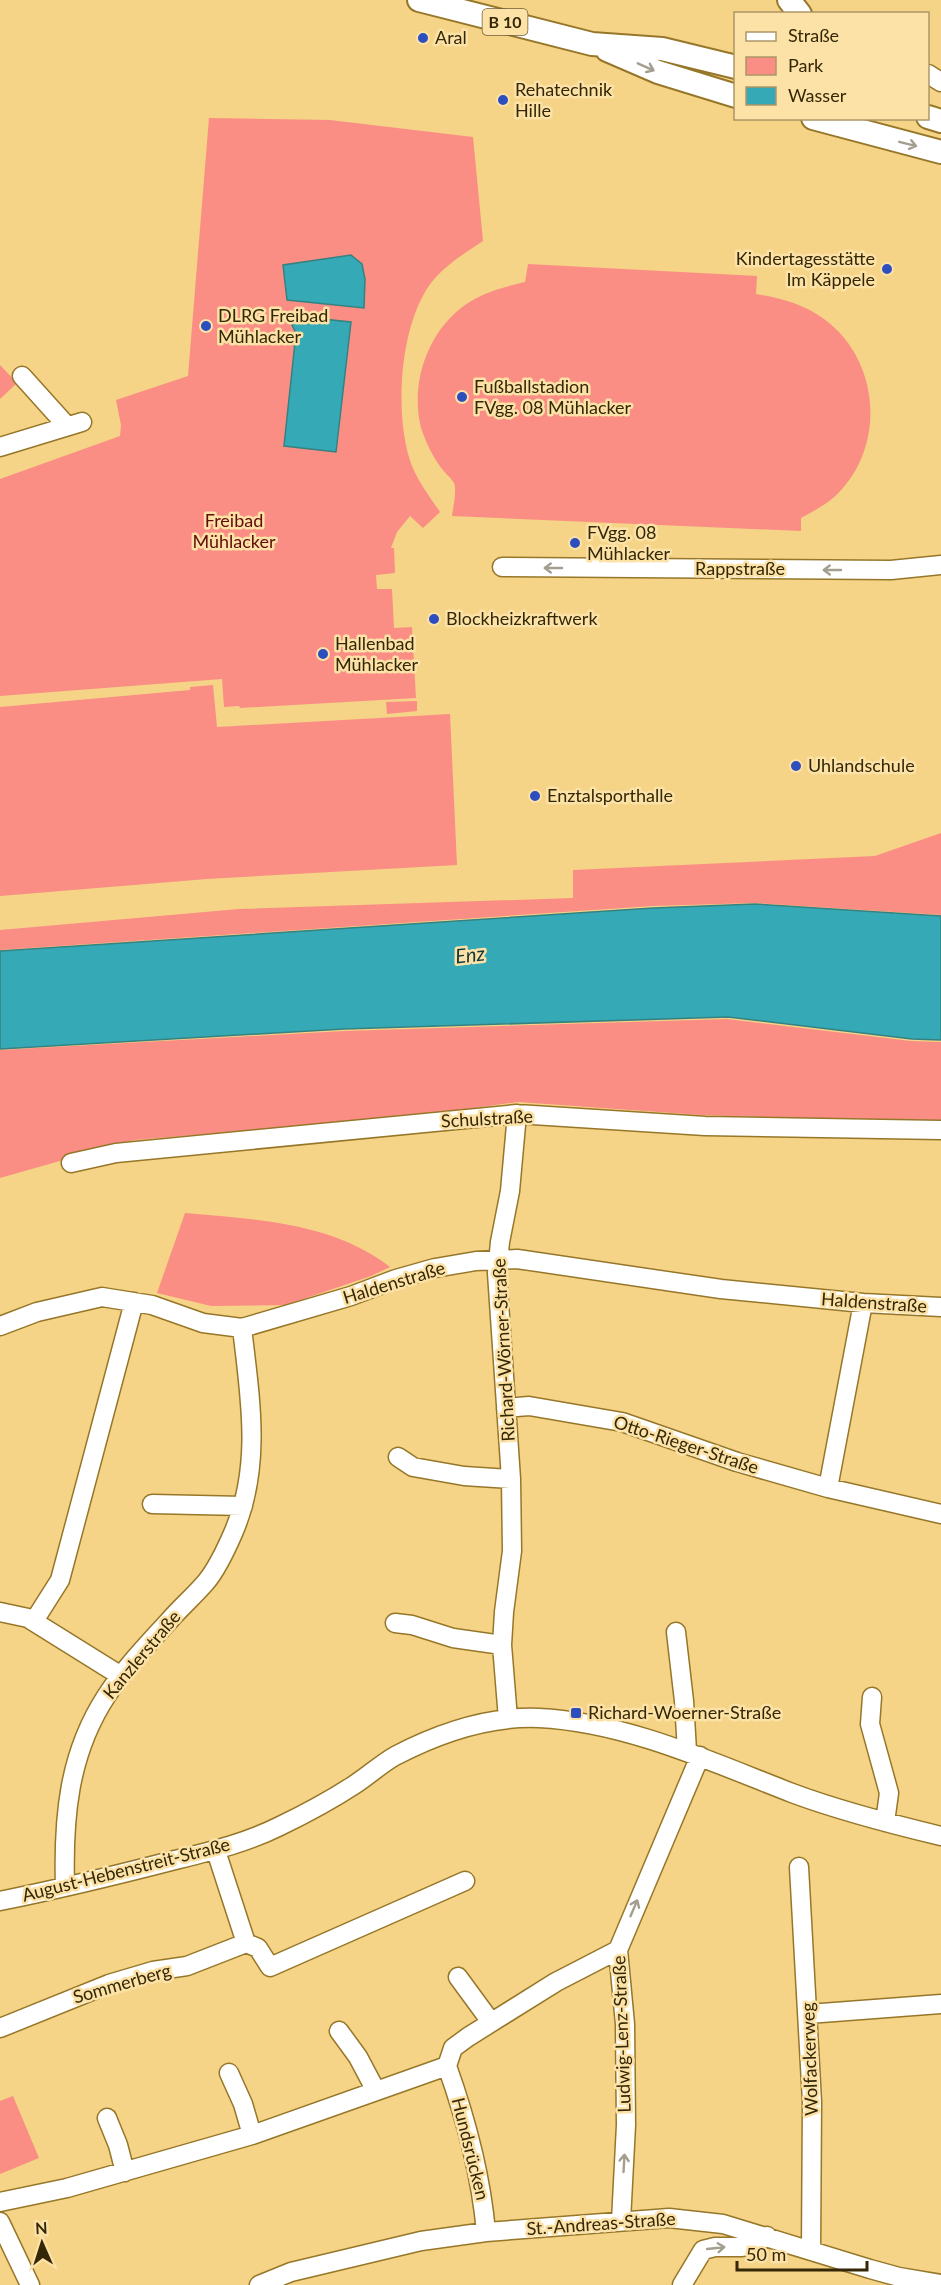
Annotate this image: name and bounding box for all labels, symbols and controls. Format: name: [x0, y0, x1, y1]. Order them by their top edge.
road number: B 10: [482, 9, 528, 35]
legend: [734, 12, 929, 120]
text: Straße: [788, 24, 839, 46]
place label: Aral: [435, 26, 467, 48]
marker: Aral: [416, 31, 430, 45]
text: Park: [788, 54, 824, 76]
one-way arrow: [636, 62, 654, 73]
place label: Rehatechnik Hille: [515, 78, 613, 121]
text: Wasser: [788, 84, 847, 106]
marker: Rehatechnik Hille: [496, 93, 510, 107]
one-way arrow: [898, 138, 917, 150]
place label: Kindertagesstätte Im Käppele: [736, 247, 875, 290]
marker: Kindertagesstätte Im Käppele: [880, 262, 894, 276]
place label: DLRG Freibad Mühlacker: [218, 304, 328, 347]
marker: DLRG Freibad Mühlacker: [199, 319, 213, 333]
place label: Fußballstadion FVgg. 08 Mühlacker: [474, 375, 632, 418]
marker: Fußballstadion FVgg. 08 Mühlacker: [455, 390, 469, 404]
park label: Freibad Mühlacker: [192, 509, 276, 552]
place label: FVgg. 08 Mühlacker: [587, 521, 671, 564]
marker: FVgg. 08 Mühlacker: [568, 536, 582, 550]
street label: Rappstraße: [695, 557, 785, 579]
one-way arrow: [544, 562, 564, 574]
one-way arrow: [823, 564, 843, 576]
place label: Blockheizkraftwerk: [446, 607, 598, 629]
marker: Blockheizkraftwerk: [427, 612, 441, 626]
place label: Hallenbad Mühlacker: [335, 632, 419, 675]
marker: Hallenbad Mühlacker: [316, 647, 330, 661]
place label: Uhlandschule: [808, 754, 915, 776]
marker: Uhlandschule: [789, 759, 803, 773]
place label: Enztalsporthalle: [547, 784, 673, 806]
marker: Enztalsporthalle: [528, 789, 542, 803]
water label: Enz: [454, 940, 486, 967]
street label: Schulstraße: [440, 1105, 534, 1131]
street label: Haldenstraße: [340, 1256, 448, 1308]
street label: Richard-Wörner-Straße: [487, 1258, 519, 1442]
street label: Haldenstraße: [821, 1287, 928, 1317]
street label: Otto-Rieger-Straße: [611, 1410, 762, 1478]
street label: Kanzlerstraße: [98, 1606, 185, 1703]
place label: Richard-Woerner-Straße: [588, 1701, 781, 1723]
marker: Richard-Woerner-Straße: [569, 1706, 583, 1720]
street label: August-Hebenstreit-Straße: [20, 1833, 232, 1906]
one-way arrow: [629, 1899, 640, 1918]
street label: Ludwig-Lenz-Straße: [607, 1955, 635, 2113]
street label: Sommerberg: [70, 1959, 173, 2008]
street label: Wolfackerweg: [796, 2002, 822, 2116]
street label: Hundsrücken: [448, 2095, 494, 2202]
one-way arrow: [619, 2153, 630, 2173]
street label: St.-Andreas-Straße: [526, 2207, 676, 2239]
north arrow: [12, 2213, 72, 2273]
text: N: [35, 2218, 48, 2237]
scale bar: [737, 2234, 868, 2272]
one-way arrow: [705, 2242, 725, 2253]
text: 50 m: [746, 2243, 786, 2265]

